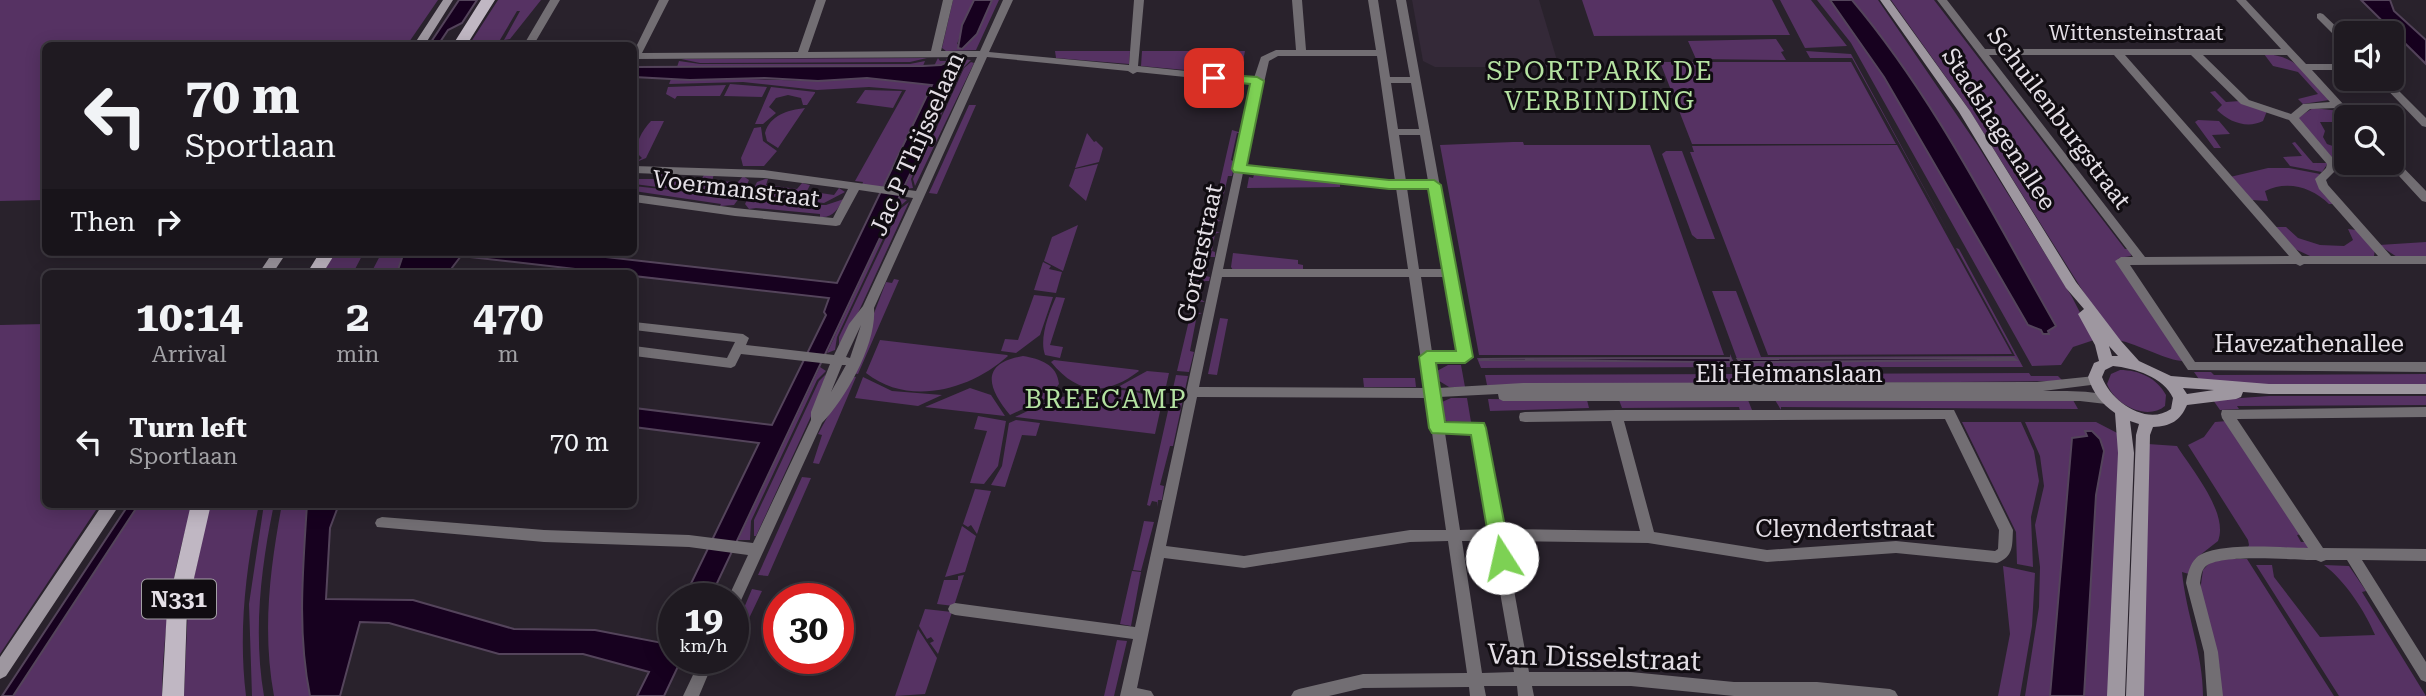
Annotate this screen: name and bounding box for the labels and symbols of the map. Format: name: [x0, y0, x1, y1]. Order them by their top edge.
street label: Wittensteinstraat: [2049, 21, 2223, 45]
street label: Schuilenburgstraat: [1982, 22, 2136, 214]
street label: Stadshagenallee: [1936, 43, 2062, 215]
street label: Jac P Thijsselaan: [864, 48, 970, 240]
pin: [1184, 48, 1244, 108]
district label: SPORTPARK DE VERBINDING: [1486, 56, 1714, 116]
street label: Voermanstraat: [651, 165, 821, 213]
street label: Gorterstraat: [1172, 181, 1228, 325]
street label: Havezathenallee: [2214, 330, 2404, 358]
street label: Eli Heimanslaan: [1695, 360, 1883, 388]
district label: BREECAMP: [1025, 384, 1187, 414]
street label: Cleyndertstraat: [1755, 515, 1935, 543]
position arrow: [1465, 521, 1539, 595]
road number: N331: [142, 580, 216, 618]
speed limit sign: 30: [763, 583, 854, 674]
street label: Van Disselstraat: [1486, 637, 1702, 678]

